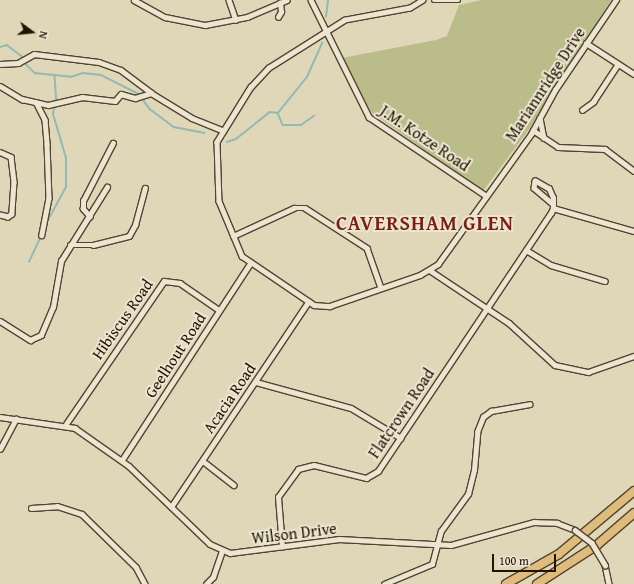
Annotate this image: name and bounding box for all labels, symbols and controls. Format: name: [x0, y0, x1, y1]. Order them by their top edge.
north arrow: [12, 12, 52, 52]
street label: Mariannridge Drive: [501, 23, 589, 145]
text: N: [35, 29, 52, 41]
street label: J.M. Kotze Road: [376, 101, 474, 175]
district label: CAVERSHAM GLEN: [336, 210, 514, 234]
street label: Hibiscus Road: [87, 275, 157, 363]
street label: Geelhout Road: [140, 309, 210, 401]
street label: Acacia Road: [199, 359, 259, 437]
street label: Flatcrown Road: [364, 364, 438, 462]
street label: Wilson Drive: [250, 518, 338, 548]
scale bar: [494, 546, 558, 572]
text: 100 m: [499, 552, 529, 569]

